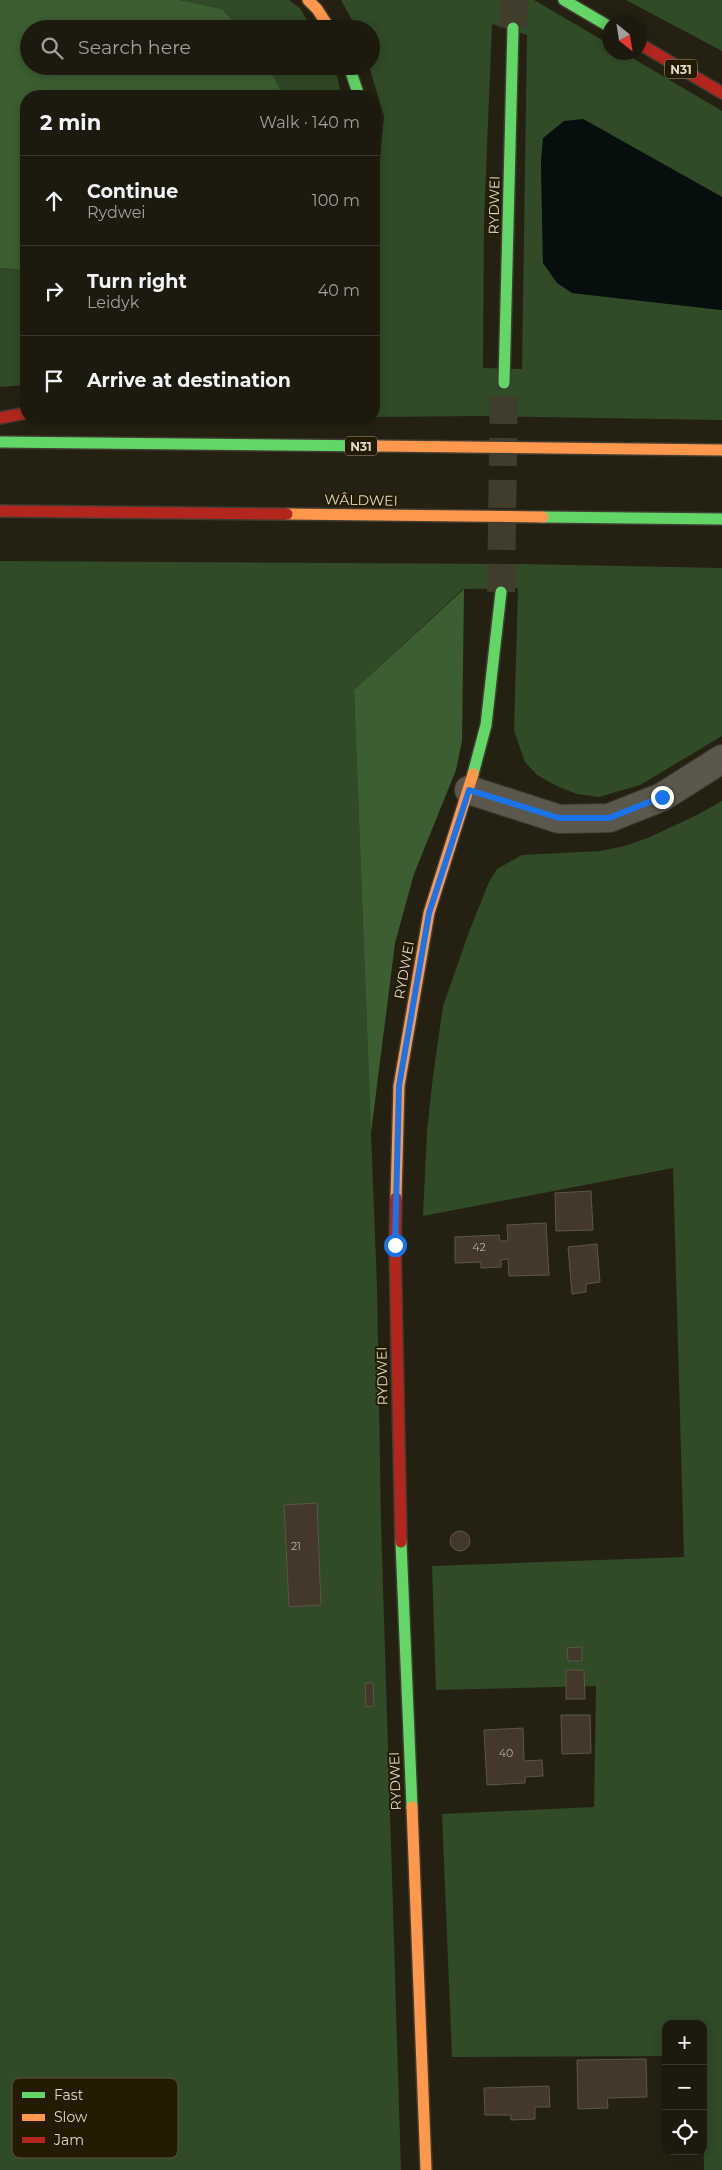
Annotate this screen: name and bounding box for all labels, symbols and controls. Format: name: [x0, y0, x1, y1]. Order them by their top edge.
north arrow: [602, 15, 647, 60]
search box: [20, 20, 380, 75]
icon: search: [38, 34, 66, 62]
text: Search here: [78, 36, 191, 59]
road number: N31: [665, 60, 697, 78]
text: 2 min: [40, 110, 101, 135]
text: Walk · 140 m: [259, 113, 360, 132]
street label: RYDWEI: [484, 175, 504, 235]
text: Continue: [87, 180, 178, 203]
icon: ahead: [40, 187, 68, 215]
text: 100 m: [312, 191, 360, 210]
text: Rydwei: [87, 203, 146, 222]
text: Turn right: [87, 270, 187, 293]
icon: right: [40, 277, 68, 305]
text: 40 m: [318, 281, 360, 300]
text: Leidyk: [87, 293, 139, 312]
icon: arrive: [40, 367, 68, 395]
text: Arrive at destination: [87, 369, 291, 392]
road number: N31: [345, 436, 377, 456]
street label: WÂLDWEI: [324, 490, 398, 510]
route end: [651, 786, 674, 809]
street label: RYDWEI: [390, 939, 418, 1001]
route start: [384, 1234, 407, 1257]
house number: 42: [472, 1240, 486, 1254]
street label: RYDWEI: [372, 1346, 392, 1406]
house number: 21: [291, 1539, 301, 1553]
house number: 40: [499, 1746, 513, 1760]
street label: RYDWEI: [385, 1751, 405, 1811]
map controls: [662, 2020, 707, 2155]
button: +: [662, 2020, 707, 2065]
button: −: [662, 2065, 707, 2110]
legend: [12, 2078, 178, 2158]
text: Fast: [54, 2086, 84, 2104]
text: Slow: [54, 2108, 88, 2126]
button: locate: [662, 2110, 707, 2155]
text: Jam: [53, 2131, 84, 2149]

